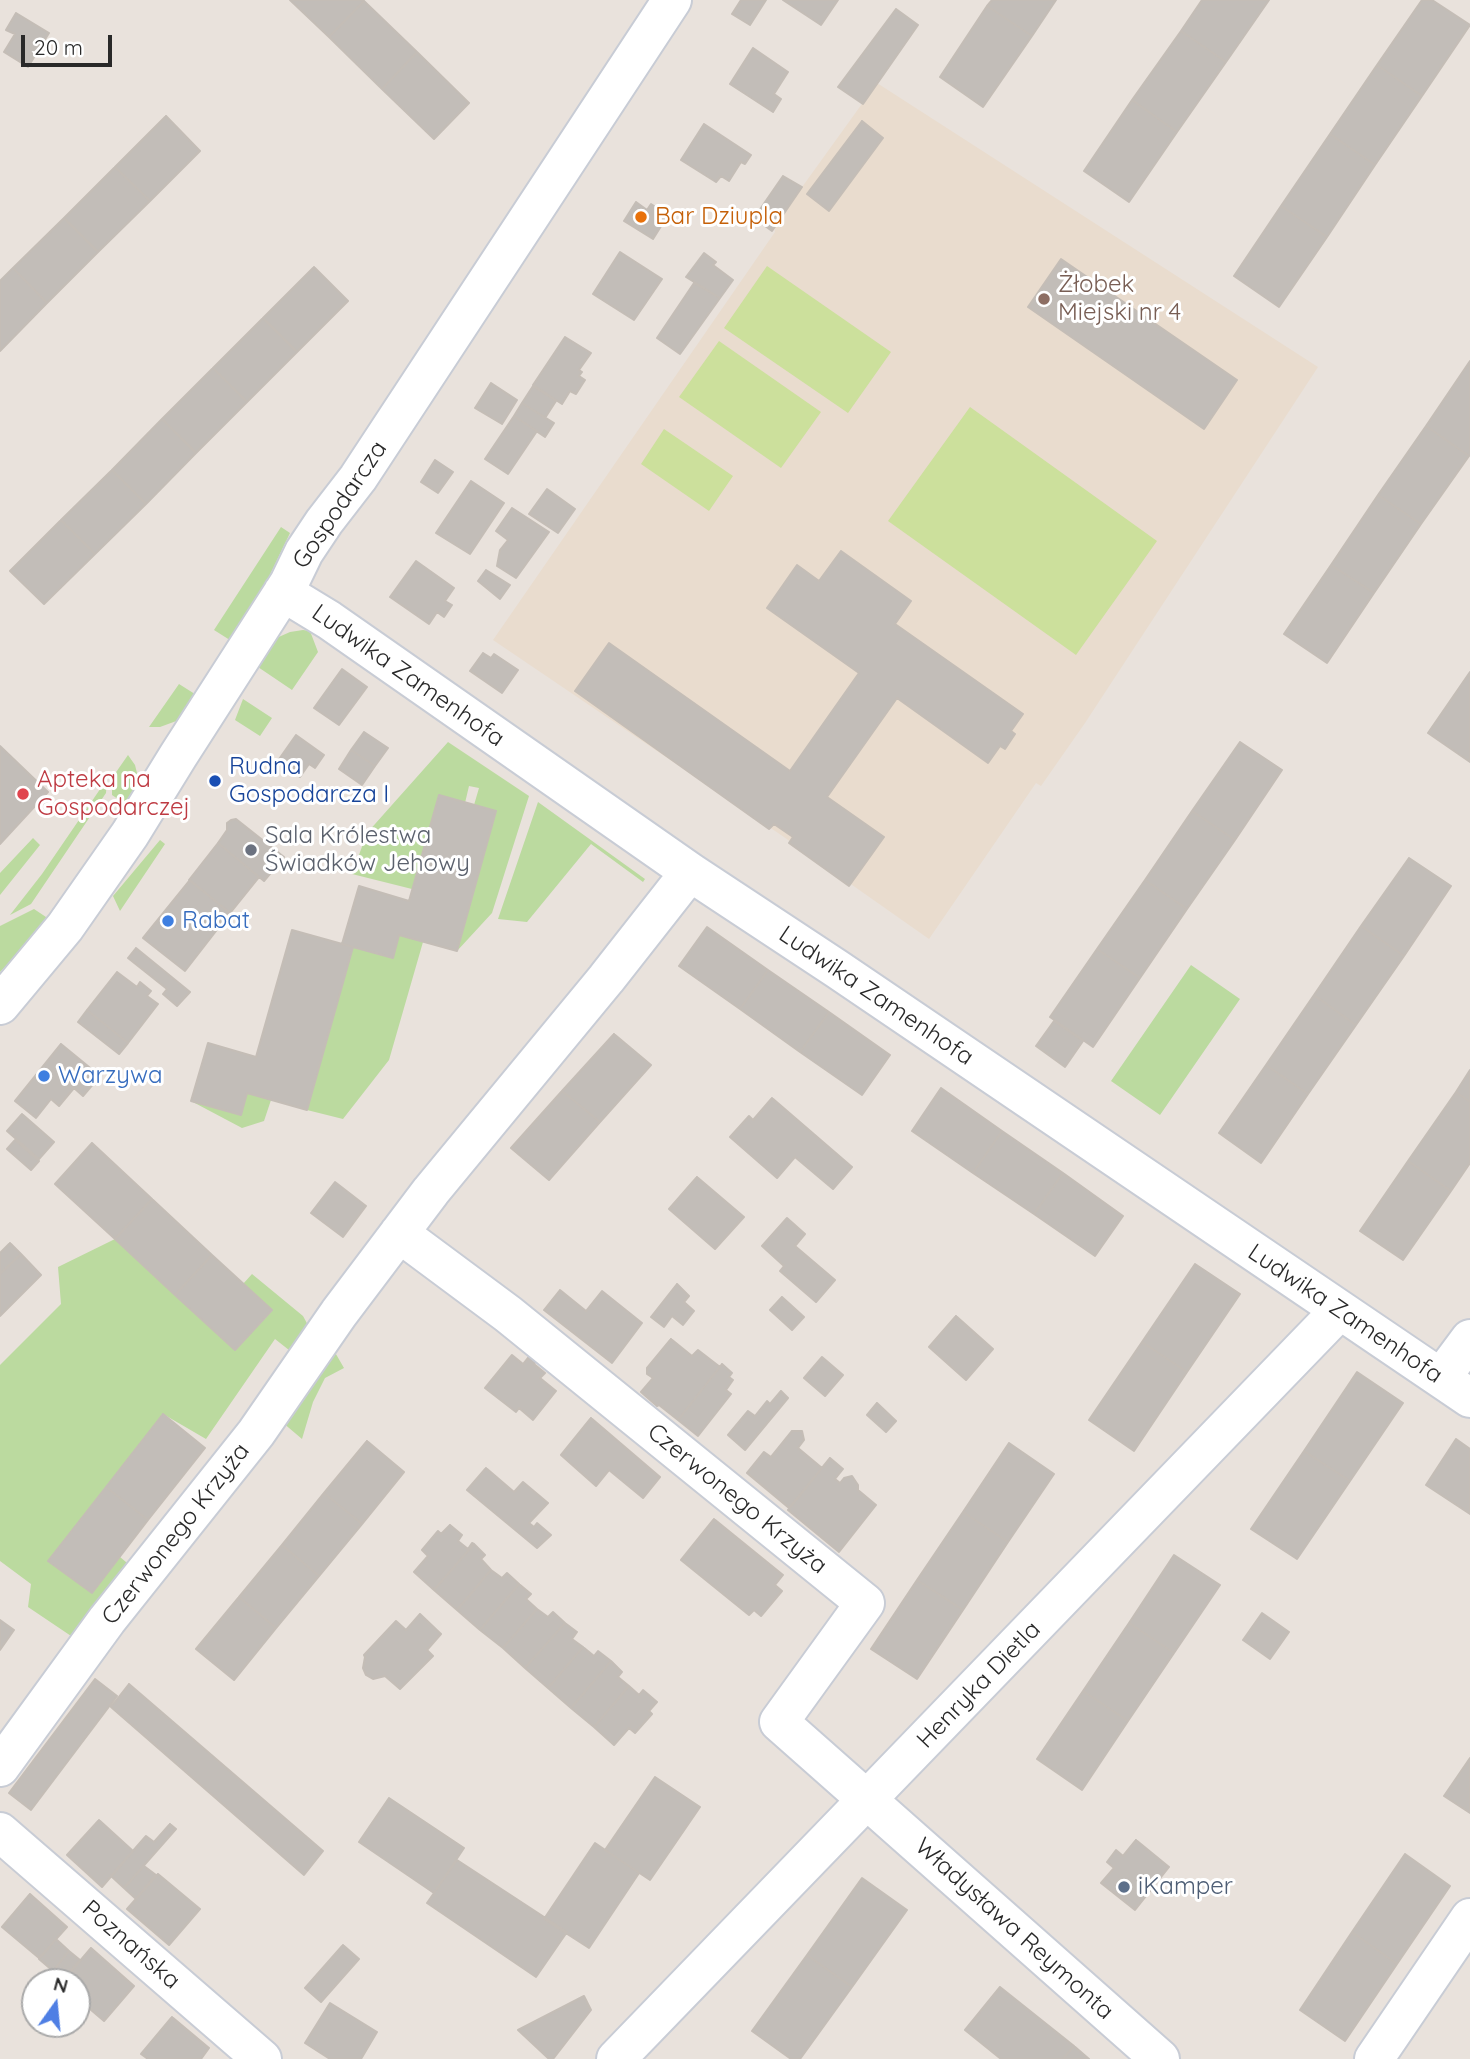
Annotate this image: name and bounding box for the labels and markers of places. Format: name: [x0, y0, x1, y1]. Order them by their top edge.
place label: Bar Dziupla: [655, 203, 783, 231]
marker: Bar Dziupla: [633, 209, 649, 225]
place label: Żłobek Miejski nr 4: [1058, 271, 1181, 327]
marker: Żłobek Miejski nr 4: [1036, 291, 1052, 307]
place label: Rudna Gospodarcza I: [229, 753, 389, 809]
place label: Apteka na Gospodarczej: [37, 766, 190, 822]
marker: Rudna Gospodarcza I: [207, 773, 223, 789]
marker: Apteka na Gospodarczej: [15, 786, 31, 802]
place label: Sala Królestwa Świadków Jehowy: [265, 822, 470, 878]
marker: Sala Królestwa Świadków Jehowy: [243, 842, 259, 858]
place label: Rabat: [182, 907, 250, 935]
marker: Rabat: [160, 913, 176, 929]
place label: Warzywa: [58, 1062, 163, 1090]
marker: Warzywa: [36, 1068, 52, 1084]
place label: iKamper: [1138, 1873, 1233, 1901]
marker: iKamper: [1116, 1879, 1132, 1895]

